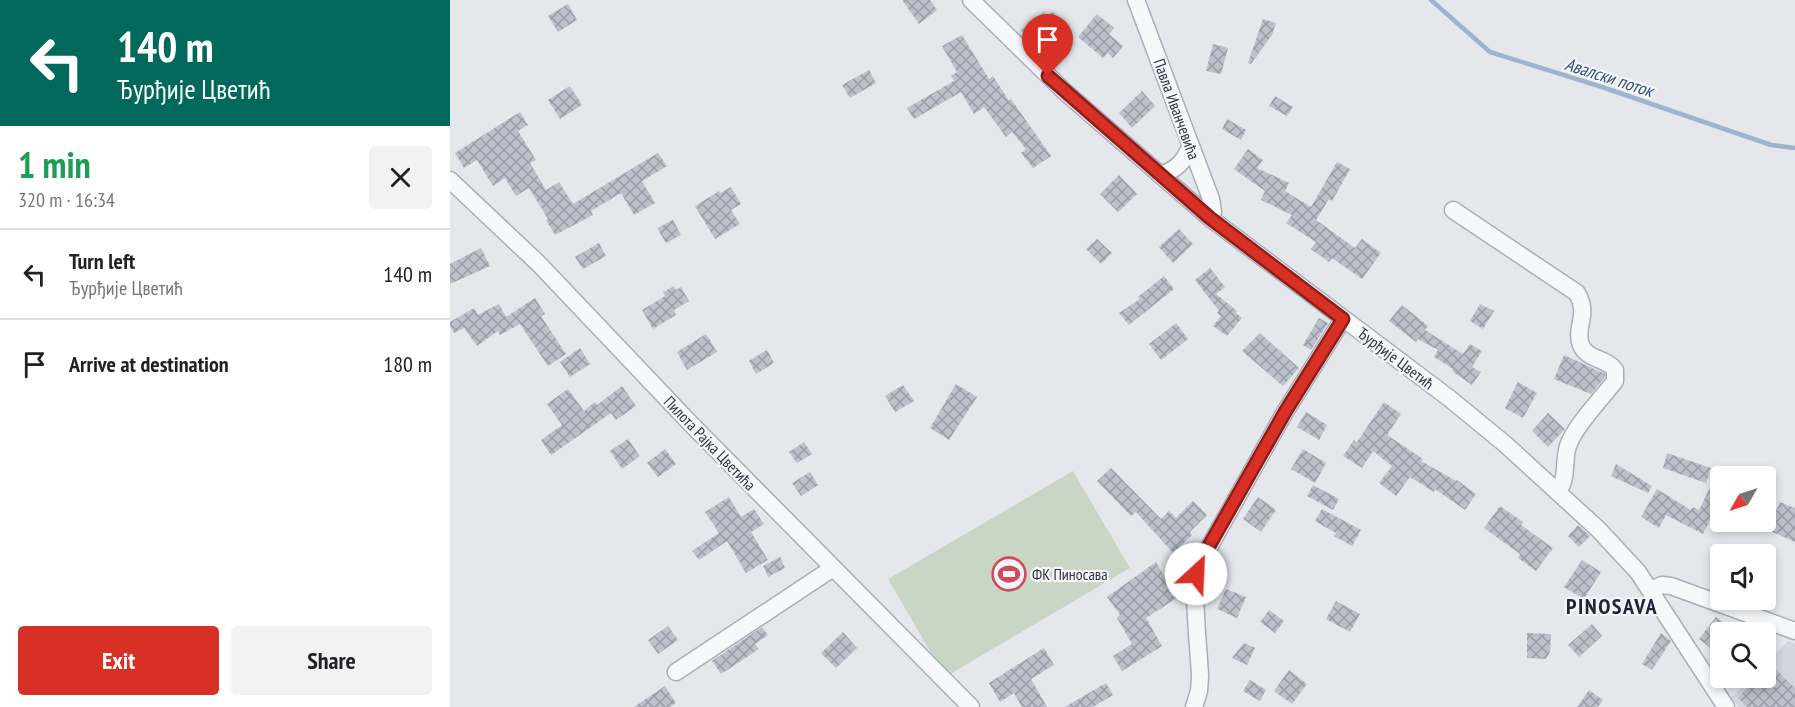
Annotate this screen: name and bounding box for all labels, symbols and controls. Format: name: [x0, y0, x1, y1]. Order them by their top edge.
pin: [1022, 14, 1073, 76]
text: 140 m: [117, 19, 214, 74]
icon: arrive: [1031, 23, 1064, 56]
icon: left: [18, 24, 96, 102]
water label: Авалски поток: [1562, 52, 1658, 103]
street label: Павла Иванчевића: [1149, 56, 1205, 162]
text: Ђурђије Цветић: [117, 72, 271, 106]
text: 1 min: [18, 141, 91, 188]
button: close: [369, 146, 432, 209]
text: 320 m · 16:34: [18, 187, 115, 213]
text: Turn left: [69, 247, 135, 275]
icon: left: [18, 258, 51, 291]
text: 140 m: [383, 260, 432, 288]
text: Ђурђије Цветић: [69, 275, 183, 301]
street label: Ђурђије Цветић: [1354, 323, 1438, 393]
icon: arrive: [18, 348, 51, 381]
text: Arrive at destination: [69, 350, 229, 378]
text: 180 m: [383, 350, 432, 378]
street label: Пилота Рајка Цветића: [660, 392, 760, 494]
north arrow: [1710, 466, 1776, 532]
map controls: [1710, 466, 1776, 688]
position arrow: [1164, 542, 1228, 606]
button: sound: [1710, 544, 1776, 610]
sports icon: ФК Пиносава: [991, 556, 1027, 592]
place label: ФК Пиносава: [1032, 564, 1108, 584]
district label: PINOSAVA: [1566, 592, 1658, 620]
button: search: [1710, 622, 1776, 688]
button: Exit: [18, 626, 219, 695]
button: Share: [231, 626, 432, 695]

